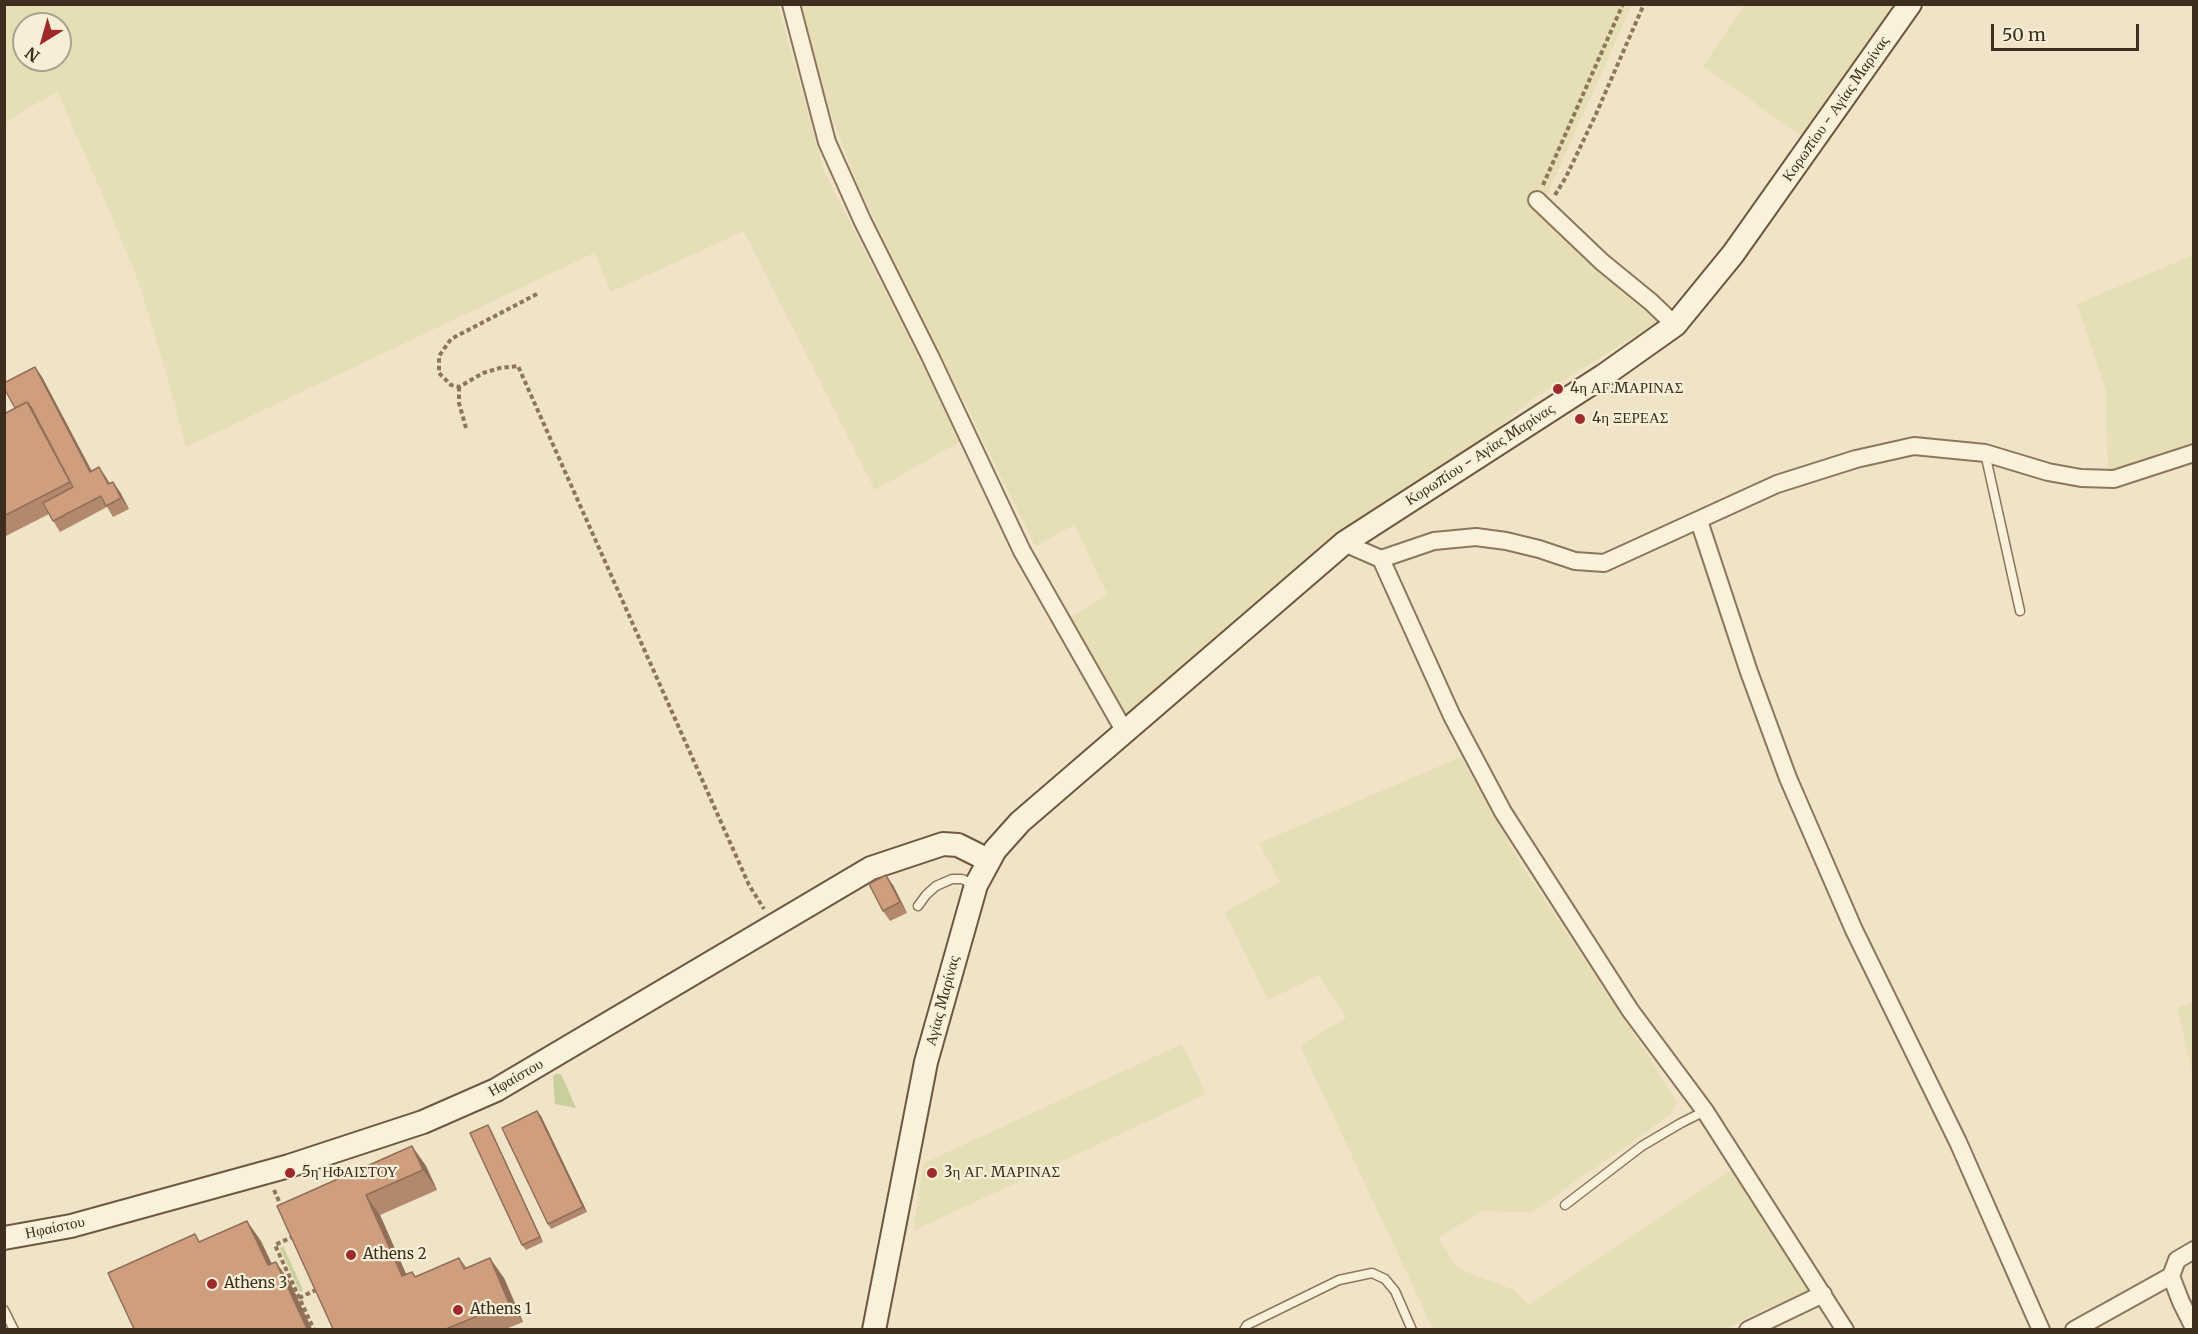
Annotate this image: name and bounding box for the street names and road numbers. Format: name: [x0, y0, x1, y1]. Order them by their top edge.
street label: Κορωπίου - Αγίας Μαρίνας: [1779, 33, 1893, 185]
street label: Κορωπίου - Αγίας Μαρίνας: [1402, 400, 1558, 510]
street label: Αγίας Μαρίνας: [922, 954, 964, 1048]
street label: Ηφαίστου: [485, 1055, 547, 1101]
street label: Ηφαίστου: [24, 1213, 86, 1243]

